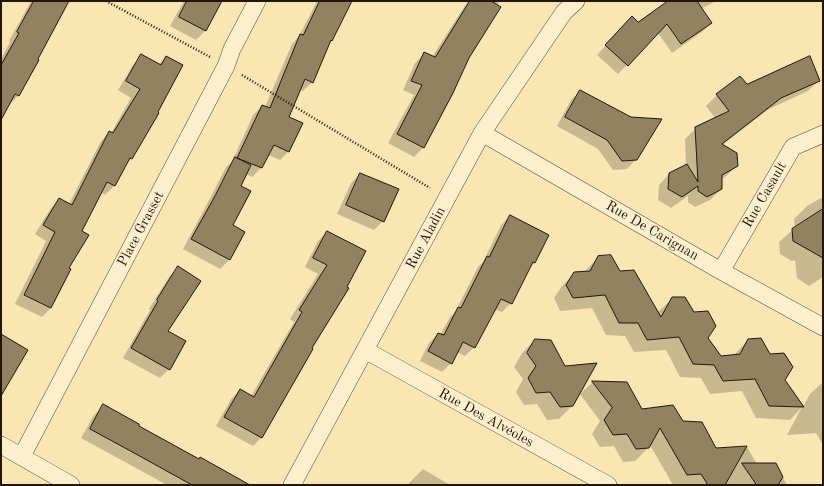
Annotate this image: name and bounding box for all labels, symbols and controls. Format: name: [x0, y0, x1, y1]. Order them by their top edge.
street label: Rue Casault: [739, 159, 791, 231]
street label: Place Grasset: [114, 188, 168, 270]
street label: Rue De Carignan: [603, 198, 701, 264]
street label: Rue Aladin: [403, 204, 449, 272]
street label: Rue Des Alvéoles: [436, 385, 536, 451]

